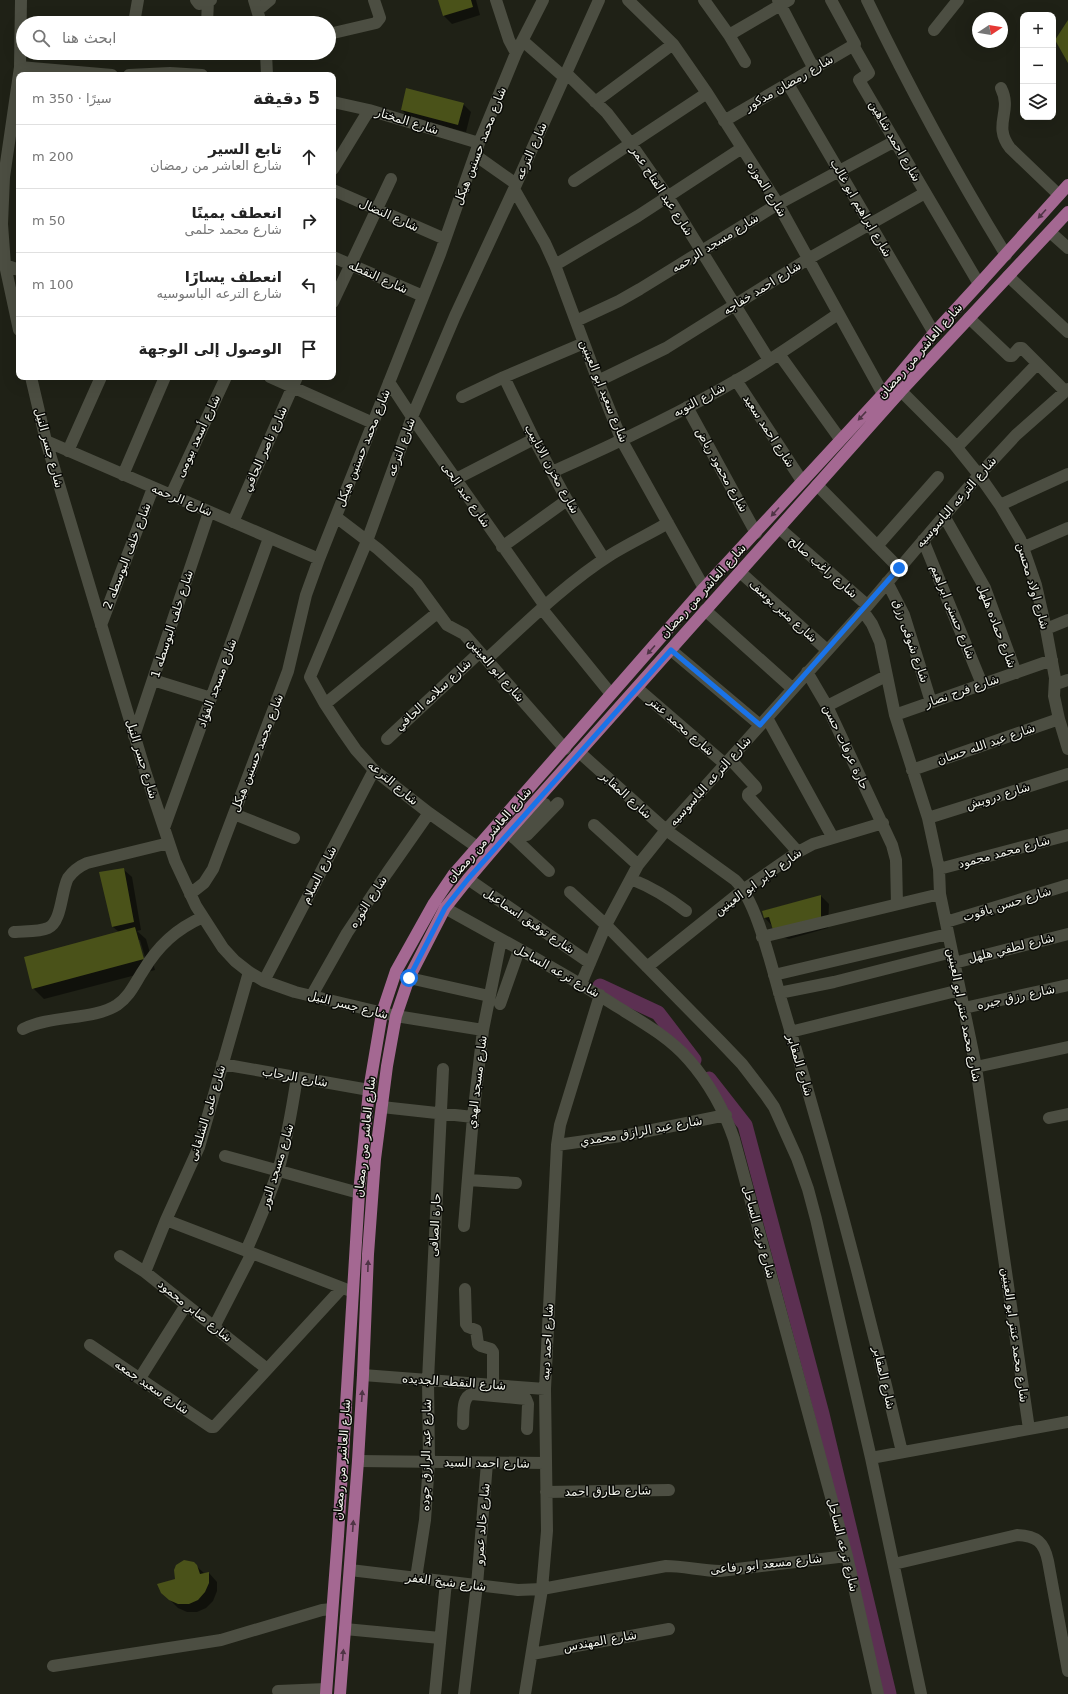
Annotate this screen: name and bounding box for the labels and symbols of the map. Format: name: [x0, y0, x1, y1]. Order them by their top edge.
north arrow: [972, 12, 1008, 48]
street label: شارع رمضان مدكور: [741, 52, 836, 115]
street label: شارع محمد حسنين هيكل: [451, 85, 510, 208]
street label: شارع احمد شاهين: [865, 98, 924, 184]
street label: شارع المختار: [373, 104, 440, 138]
street label: شارع الترعه: [512, 120, 551, 182]
street label: شارع عبد الفتاح عمر: [626, 143, 696, 239]
street label: شارع ابراهيم ابو غالب: [826, 156, 895, 260]
street label: شارع الموزه: [744, 159, 790, 220]
street label: شارع النضال: [357, 196, 421, 235]
one-way arrow: [1037, 209, 1047, 219]
street label: شارع مسجد الرحمه: [669, 211, 762, 276]
street label: شارع النقطه: [346, 258, 410, 297]
street label: شارع احمد خفاجه: [720, 258, 804, 318]
street label: شارع العاشر من رمضان: [875, 300, 966, 402]
street label: شارع سعيد ابو العينين: [576, 338, 631, 445]
street label: شارع التوبه: [671, 380, 728, 420]
street label: شارع محمد حسنين هيكل: [333, 387, 394, 509]
street label: شارع أسعد بيومى: [172, 392, 224, 480]
street label: شارع احمد سعيد: [739, 392, 798, 471]
street label: شارع ناصر الحافي: [240, 404, 291, 494]
street label: شارع جسر النيل: [31, 406, 66, 490]
one-way arrow: [858, 410, 867, 421]
street label: شارع الترعه: [384, 416, 419, 479]
street label: شارع مخزن الانابيب: [521, 422, 582, 517]
street label: شارع محمود رياض: [692, 425, 751, 515]
street label: شارع الترعه الباسوسيه: [913, 454, 1000, 551]
street label: شارع عبد الحى: [438, 460, 494, 531]
street label: شارع الرحمه: [149, 481, 215, 520]
street label: شارع خلف البوسطه 2: [100, 501, 155, 611]
one-way arrow: [770, 506, 779, 517]
street label: شارع راغب صالح: [785, 533, 860, 601]
street label: شارع العاشر من رمضان: [657, 541, 750, 642]
street label: شارع اولاد محسن: [1013, 541, 1052, 631]
route end: [890, 559, 908, 577]
street label: شارع حسنى ابراهيم: [927, 563, 978, 662]
street label: شارع خلف البوسطه 1: [148, 568, 197, 680]
street label: شارع منير يوسف: [745, 577, 820, 646]
street label: شارع حماده هلهل: [974, 582, 1019, 670]
street label: شارع شوقى رزق: [889, 598, 932, 685]
street label: شارع ابو العينين: [464, 635, 528, 705]
street label: شارع مسجد الفؤاد: [194, 637, 240, 730]
one-way arrow: [646, 645, 655, 655]
street label: شارع سلامه الحافي: [392, 656, 474, 734]
street label: شارع فرج نصار: [922, 672, 1001, 712]
street label: شارع محمد حسنين هيكل: [228, 692, 287, 815]
street label: شارع محمد عنتر: [644, 693, 717, 759]
street label: حارة عرفات حسن: [819, 702, 872, 792]
street label: شارع جسر النيل: [122, 718, 161, 801]
street label: شارع عبد الله حسان: [935, 721, 1037, 768]
street label: شارع الترعه الباسوسيه: [666, 733, 755, 829]
street label: شارع الترعه: [364, 758, 421, 809]
street label: شارع المقابر: [596, 768, 655, 822]
street label: شارع درويش: [964, 780, 1032, 813]
street label: شارع العاشر من رمضان: [444, 784, 535, 886]
street label: شارع محمد محمود: [957, 833, 1052, 872]
street label: شارع السلام: [299, 844, 340, 907]
street label: شارع جابر ابو العينين: [711, 846, 805, 919]
street label: شارع الثوره: [346, 873, 391, 931]
street label: شارع حسن ياقوت: [961, 884, 1053, 925]
street label: شارع توفيق اسماعيل: [480, 885, 577, 958]
street label: شارع لطفي هلهل: [966, 930, 1056, 967]
street label: شارع ترعه الساحل: [511, 942, 602, 1001]
street label: شارع محمد عنتر ابو العينين: [943, 947, 984, 1083]
route start: [400, 969, 418, 987]
street label: شارع رزق جيره: [976, 982, 1056, 1013]
street label: شارع جسر النيل: [306, 988, 390, 1023]
street label: شارع المقابر: [783, 1031, 816, 1098]
street label: شارع مسجد الهدي: [464, 1035, 491, 1129]
street label: شارع على الشلقانى: [186, 1063, 229, 1163]
street label: شارع الرحاب: [261, 1064, 329, 1091]
street label: شارع العاشر من رمضان: [352, 1076, 379, 1198]
street label: شارع عبد الرازق محمدي: [579, 1113, 703, 1150]
street label: شارع مسجد النور: [257, 1122, 298, 1211]
street label: شارع ترعه الساحل: [739, 1184, 778, 1280]
street label: حارة الصافى: [426, 1193, 445, 1257]
one-way arrow: [364, 1260, 371, 1272]
street label: شارع محمد عنتر ابو العينين: [998, 1267, 1031, 1403]
street label: شارع صابر محمود: [155, 1277, 235, 1346]
street label: شارع احمد ديبه: [538, 1303, 557, 1381]
street label: شارع المقابر: [869, 1344, 898, 1411]
street label: شارع سعيد جمعه: [112, 1357, 192, 1418]
street label: شارع النقطه الجديده: [401, 1371, 506, 1394]
one-way arrow: [358, 1390, 365, 1402]
street label: شارع العاشر من رمضان: [331, 1399, 354, 1521]
street label: شارع عبد الرازق جوده: [418, 1399, 435, 1511]
street label: شارع احمد السيد: [444, 1455, 530, 1472]
street label: شارع خالد عمرو: [471, 1483, 494, 1566]
street label: شارع طارق احمد: [565, 1483, 651, 1500]
street label: شارع ترعه الساحل: [824, 1497, 861, 1593]
one-way arrow: [350, 1520, 357, 1532]
street label: شارع مسعد ابو رفاعى: [709, 1551, 823, 1578]
street label: شارع شيخ الغفر: [404, 1570, 487, 1595]
street label: شارع المهندس: [562, 1628, 638, 1655]
one-way arrow: [339, 1649, 346, 1661]

